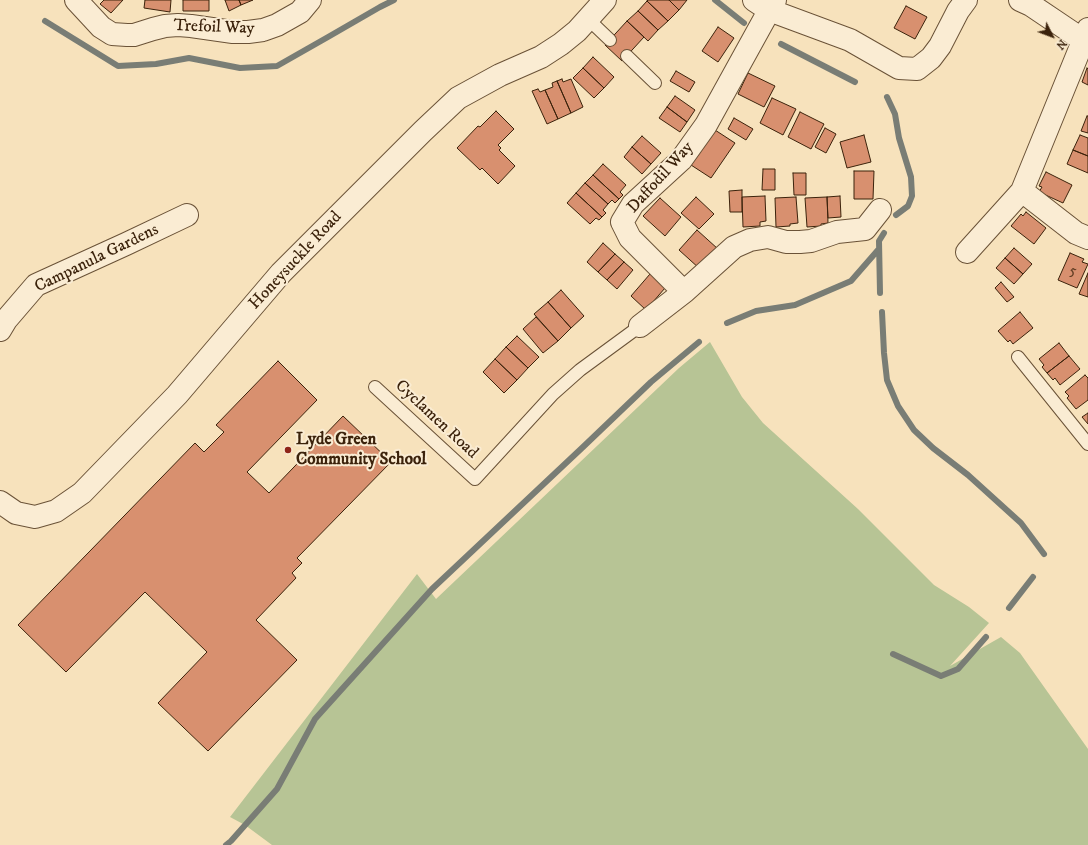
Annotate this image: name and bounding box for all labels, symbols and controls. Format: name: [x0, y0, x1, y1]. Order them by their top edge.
street label: Trefoil Way: [173, 16, 255, 40]
north arrow: [1032, 16, 1072, 56]
text: N: [1053, 36, 1069, 52]
street label: Daffodil Way: [624, 138, 698, 218]
street label: Honeysuckle Road: [245, 208, 347, 314]
street label: Campanula Gardens: [32, 220, 162, 298]
house number: 5: [1069, 263, 1077, 281]
street label: Cyclamen Road: [390, 376, 482, 464]
place label: Lyde Green Community School: [296, 430, 426, 470]
marker: Lyde Green Community School: [283, 445, 293, 455]

